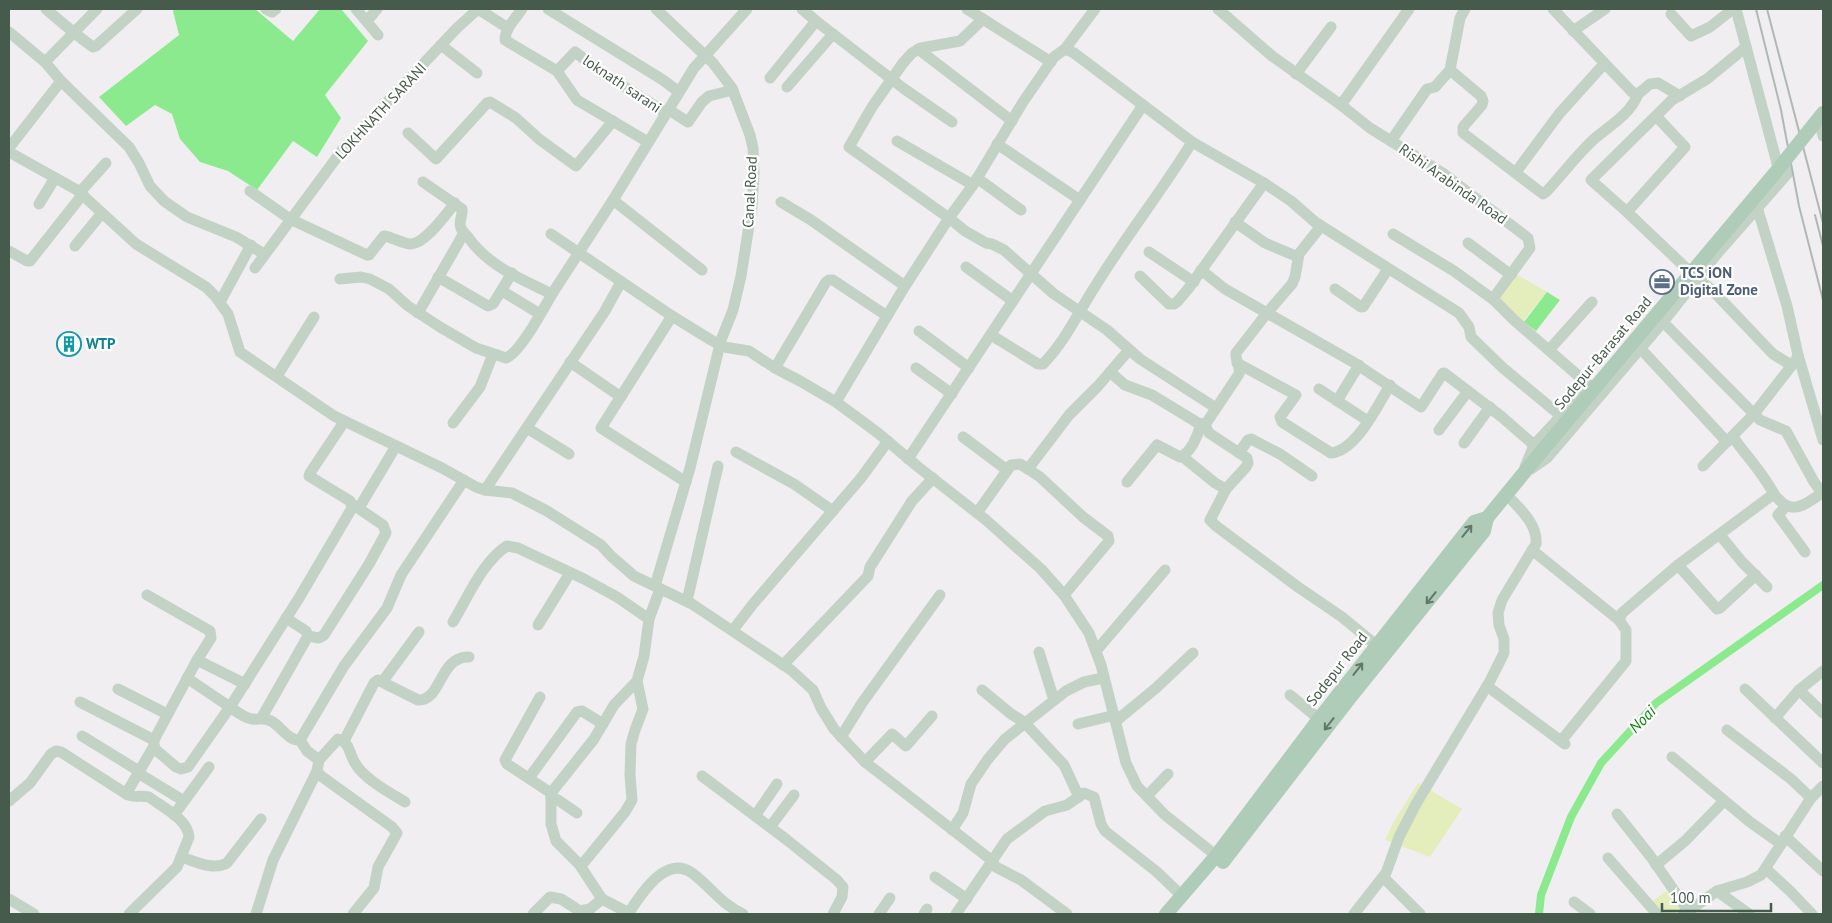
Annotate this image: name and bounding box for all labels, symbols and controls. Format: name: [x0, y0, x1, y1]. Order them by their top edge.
street label: loknath sarani: [579, 50, 665, 117]
street label: LOKHNATH SARANI: [331, 58, 430, 163]
street label: Rishi Arabinda Road: [1395, 139, 1511, 228]
street label: Canal Road: [738, 156, 761, 228]
place label: TCS iON Digital Zone: [1680, 263, 1758, 299]
office icon: TCS iON Digital Zone: [1649, 269, 1675, 295]
street label: Sodepur-Barasat Road: [1550, 292, 1655, 413]
building icon: WTP: [56, 331, 82, 357]
place label: WTP: [86, 334, 116, 353]
one-way arrow: [1461, 525, 1472, 538]
one-way arrow: [1425, 591, 1436, 604]
street label: Sodepur Road: [1302, 628, 1371, 710]
one-way arrow: [1352, 663, 1363, 676]
water label: Noai: [1624, 701, 1660, 737]
one-way arrow: [1324, 718, 1335, 731]
scale bar: [1662, 880, 1771, 912]
text: 100 m: [1670, 888, 1711, 907]

